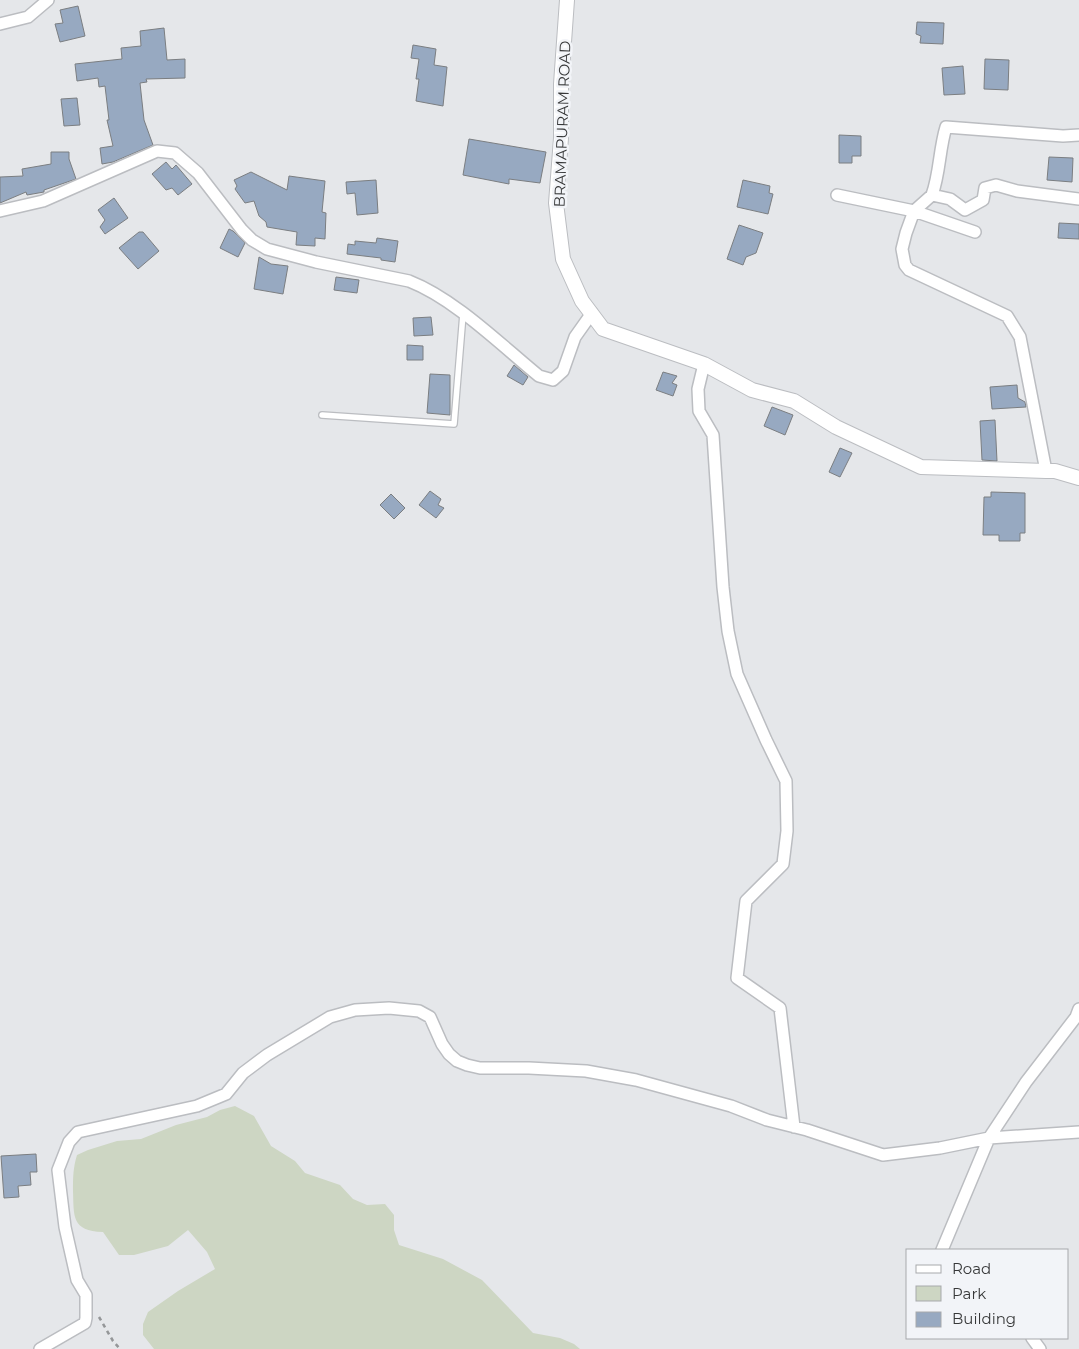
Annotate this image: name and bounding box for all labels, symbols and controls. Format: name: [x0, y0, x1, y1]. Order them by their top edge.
street label: BRAMAPURAM ROAD: [550, 40, 574, 208]
legend: [906, 1249, 1069, 1339]
text: Road: [952, 1259, 991, 1278]
text: Park: [952, 1284, 986, 1303]
text: Building: [952, 1309, 1016, 1328]

